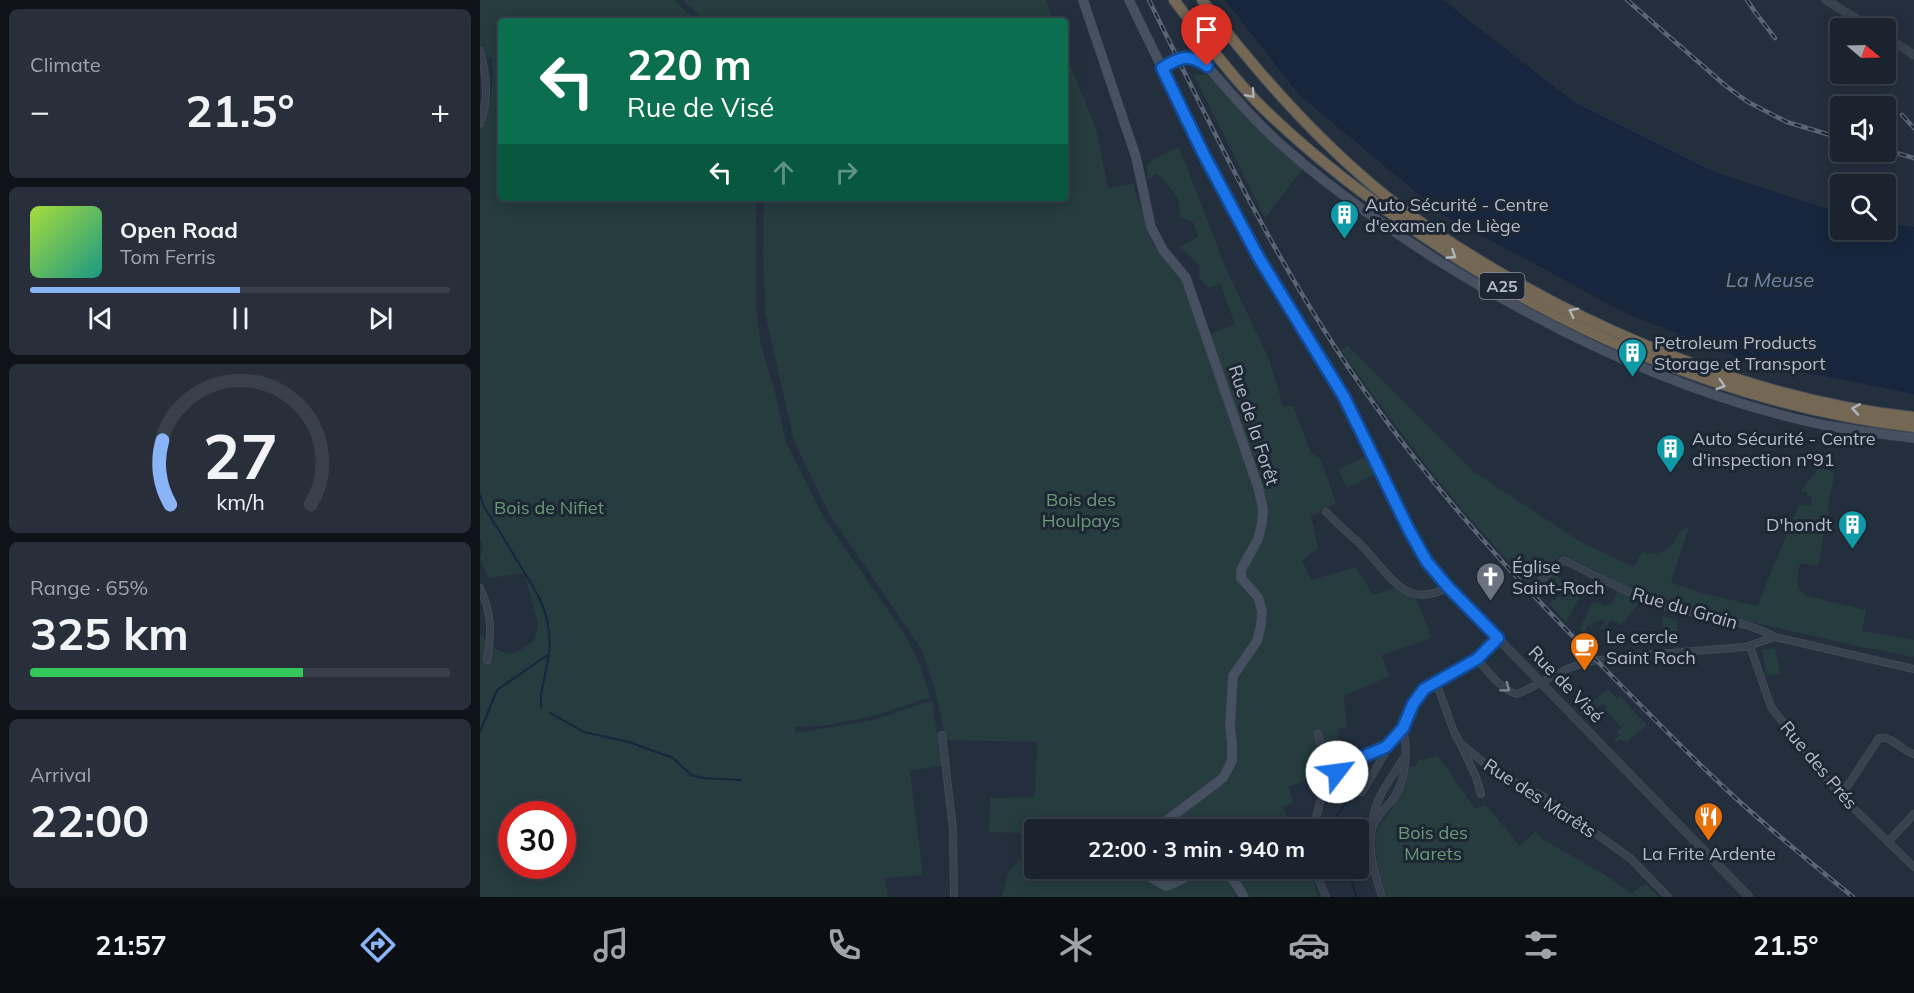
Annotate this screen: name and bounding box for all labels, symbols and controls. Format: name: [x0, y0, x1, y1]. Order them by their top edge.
pin: [1181, 4, 1232, 66]
icon: arrive: [1190, 13, 1223, 46]
north arrow: [1830, 18, 1896, 84]
map controls: [1830, 18, 1896, 240]
text: 220 m: [627, 38, 752, 91]
icon: left: [528, 42, 606, 120]
text: Climate: [30, 52, 101, 77]
text: 21.5°: [185, 82, 295, 138]
one-way arrow: [1244, 88, 1255, 98]
text: −: [30, 90, 50, 131]
text: +: [430, 90, 450, 131]
text: Rue de Visé: [627, 90, 774, 124]
button: sound: [1830, 96, 1896, 162]
icon: left: [704, 156, 737, 189]
icon: ahead: [767, 156, 800, 189]
icon: right: [830, 156, 863, 189]
button: search: [1830, 174, 1896, 240]
place label: Auto Sécurité - Centre d'examen de Liège: [1365, 193, 1549, 237]
building icon: Auto Sécurité - Centre d'examen de Liège: [1328, 198, 1360, 240]
text: Open Road: [120, 216, 238, 244]
text: Tom Ferris: [120, 244, 216, 269]
one-way arrow: [1445, 248, 1456, 259]
water label: La Meuse: [1726, 267, 1814, 292]
road number: A25: [1480, 273, 1524, 299]
icon: previous: [84, 302, 117, 335]
icon: pause: [224, 302, 257, 335]
icon: next: [364, 302, 397, 335]
one-way arrow: [1569, 308, 1580, 319]
place label: Petroleum Products Storage et Transport: [1654, 331, 1826, 375]
building icon: Petroleum Products Storage et Transport: [1617, 336, 1649, 378]
street label: Rue de la Forêt: [1224, 362, 1284, 488]
one-way arrow: [1715, 378, 1726, 390]
one-way arrow: [1852, 403, 1861, 415]
text: 27: [203, 417, 277, 496]
place label: Auto Sécurité - Centre d'inspection n°91: [1692, 427, 1876, 471]
building icon: Auto Sécurité - Centre d'inspection n°91: [1655, 432, 1687, 474]
park label: Bois des Houlpays: [1042, 488, 1120, 532]
text: km/h: [216, 489, 264, 516]
park label: Bois de Nifiet: [494, 496, 604, 519]
building icon: D'hondt: [1837, 508, 1869, 550]
place label: D'hondt: [1766, 513, 1832, 536]
place label: Église Saint-Roch: [1512, 555, 1605, 599]
church icon: Église Saint-Roch: [1475, 560, 1507, 602]
text: Range · 65%: [30, 575, 148, 600]
street label: Rue du Grain: [1630, 582, 1740, 634]
text: 325 km: [30, 605, 189, 661]
place label: Le cercle Saint Roch: [1606, 625, 1696, 669]
cafe icon: Le cercle Saint Roch: [1569, 630, 1601, 672]
street label: Rue de Visé: [1524, 641, 1608, 727]
one-way arrow: [1499, 680, 1510, 691]
street label: Rue des Prés: [1775, 716, 1863, 814]
position arrow: [1305, 740, 1369, 804]
street label: Rue des Marêts: [1480, 753, 1601, 843]
text: Arrival: [30, 762, 91, 787]
text: 22:00: [30, 792, 149, 848]
restaurant icon: La Frite Ardente: [1693, 800, 1725, 842]
speed limit sign: 30: [498, 801, 576, 879]
park label: Bois des Marets: [1398, 821, 1468, 865]
text: 22:00 · 3 min · 940 m: [1088, 835, 1305, 863]
place label: La Frite Ardente: [1642, 842, 1776, 865]
icon: directions: [357, 924, 399, 966]
icon: music: [590, 924, 632, 966]
icon: phone: [823, 924, 865, 966]
icon: climate: [1055, 924, 1097, 966]
icon: car: [1288, 924, 1330, 966]
icon: filters: [1520, 924, 1562, 966]
text: 21:57: [95, 928, 167, 962]
text: 21.5°: [1753, 928, 1819, 962]

